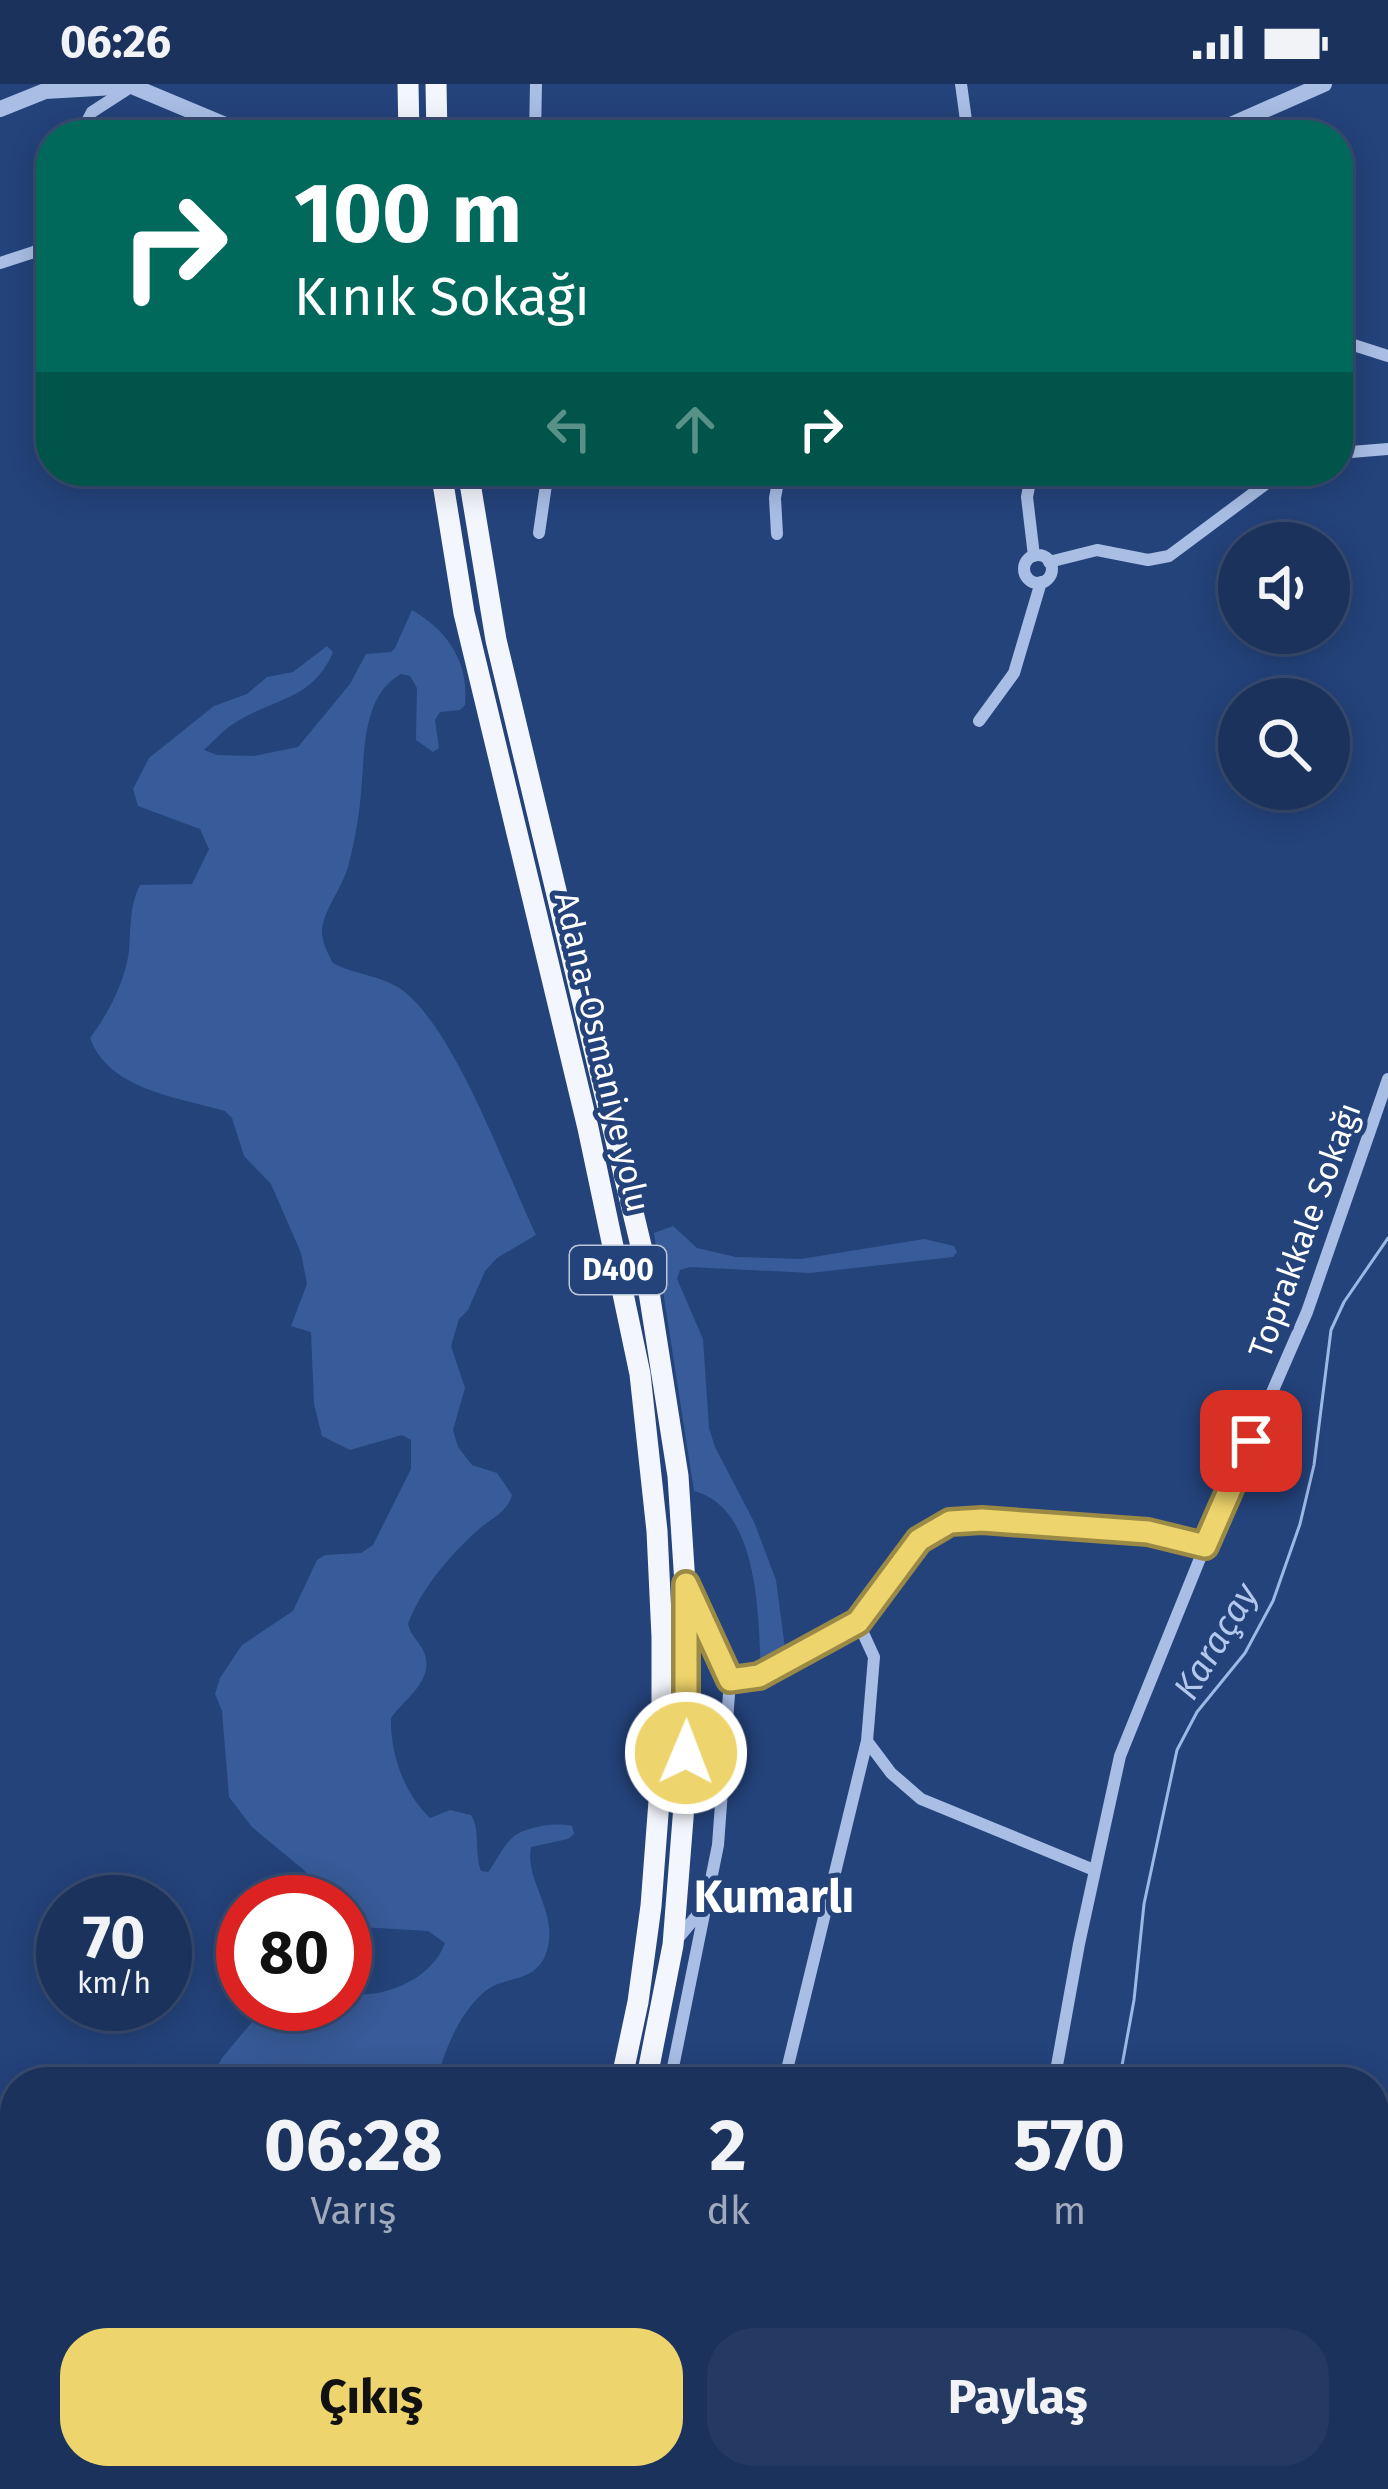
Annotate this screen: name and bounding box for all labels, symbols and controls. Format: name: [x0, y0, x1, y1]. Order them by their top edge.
text: 06:26: [60, 15, 171, 69]
text: 100 m: [294, 163, 522, 264]
icon: right: [96, 168, 252, 324]
text: Kınık Sokağı: [294, 265, 590, 329]
icon: left: [536, 396, 602, 462]
icon: ahead: [662, 396, 728, 462]
icon: right: [788, 396, 854, 462]
map controls: [1218, 522, 1350, 810]
button: sound: [1218, 522, 1350, 654]
button: search: [1218, 678, 1350, 810]
street label: Adana-Osmaniye yolu: [546, 888, 658, 1216]
street label: Toprakkale Sokağı: [1240, 1097, 1370, 1363]
road number: D400: [570, 1246, 666, 1294]
pin: [1200, 1390, 1302, 1492]
icon: arrive: [1218, 1408, 1284, 1474]
water label: Karaçay: [1164, 1574, 1268, 1708]
position arrow: [623, 1690, 749, 1816]
district label: Kumarlı: [694, 1870, 854, 1924]
speed limit sign: 80: [216, 1875, 372, 2031]
text: 70: [83, 1902, 145, 1974]
text: km/h: [77, 1965, 151, 2001]
text: 06:28: [264, 2103, 443, 2189]
text: 2: [710, 2103, 747, 2189]
text: 570: [1014, 2103, 1125, 2189]
text: Varış: [310, 2188, 396, 2234]
text: dk: [707, 2188, 750, 2234]
text: m: [1053, 2188, 1086, 2234]
button: Çıkış: [60, 2328, 683, 2466]
button: Paylaş: [707, 2328, 1329, 2466]

